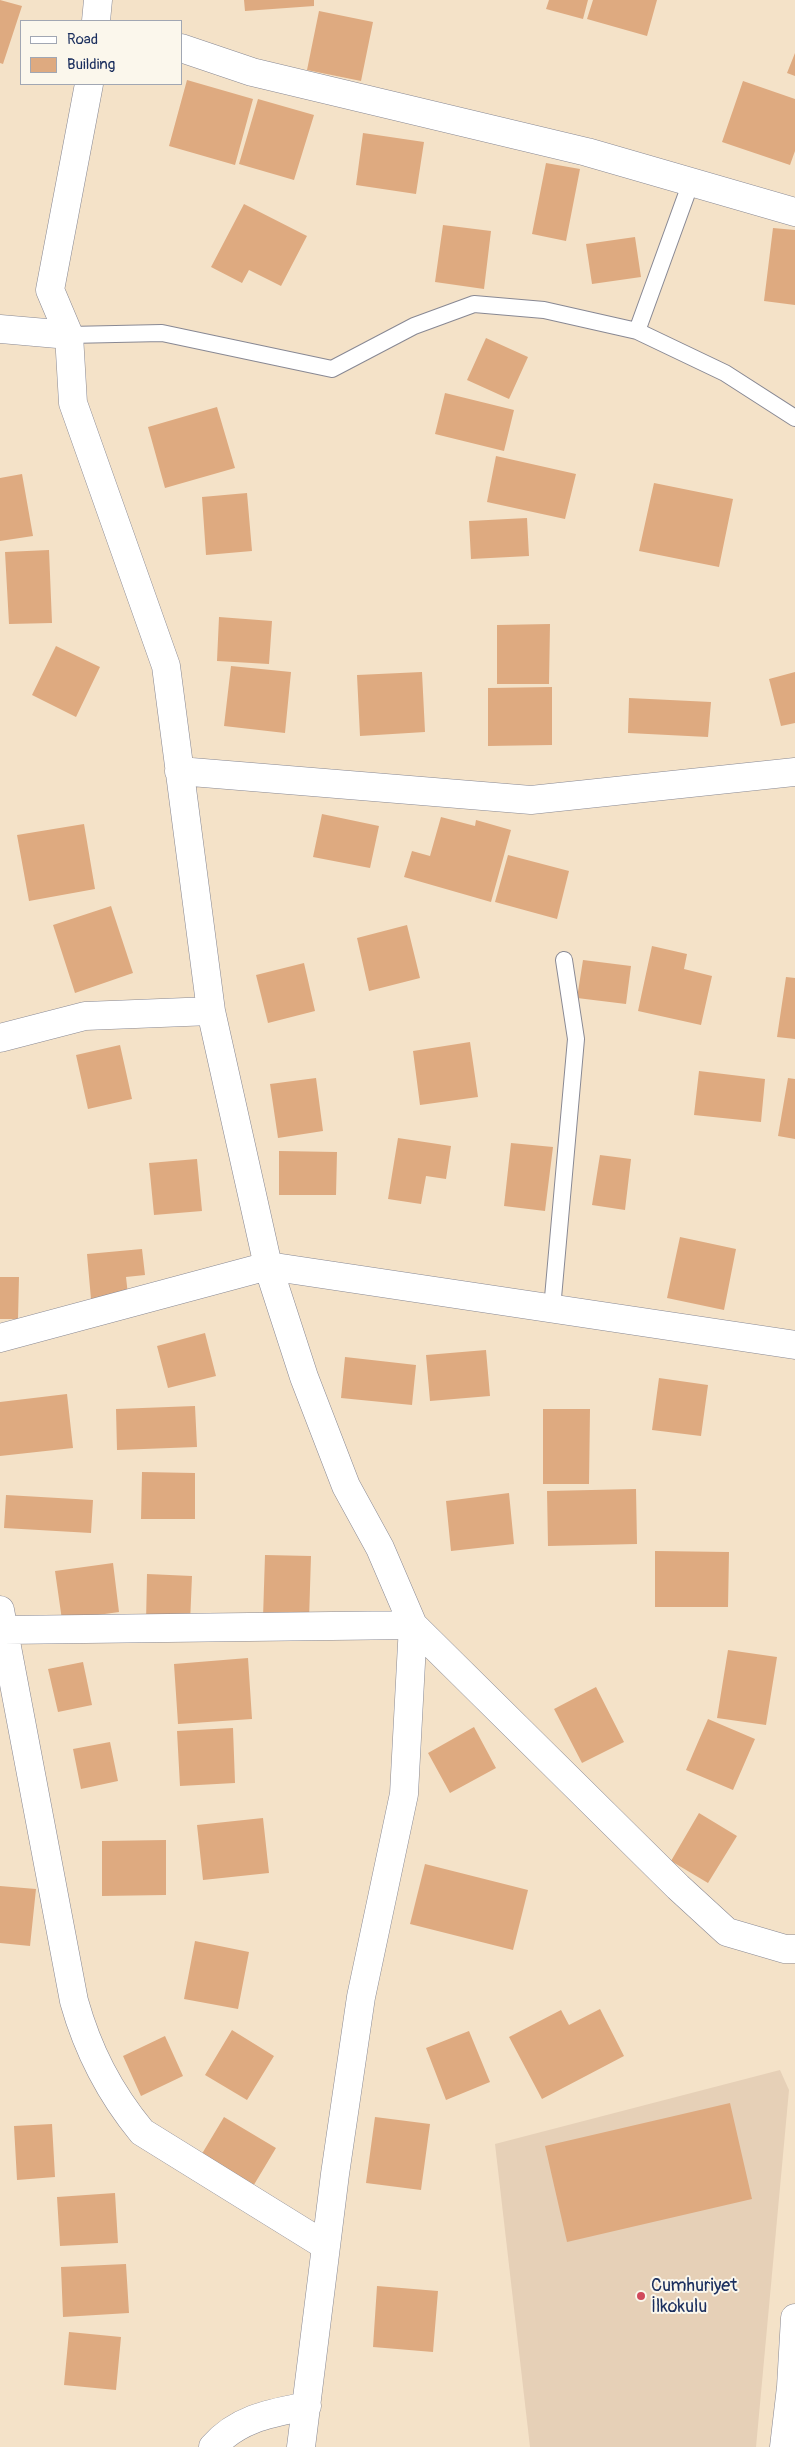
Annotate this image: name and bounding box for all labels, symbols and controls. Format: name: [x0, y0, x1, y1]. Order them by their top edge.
legend: [20, 20, 182, 85]
text: Road: [67, 30, 98, 49]
text: Building: [67, 55, 115, 74]
place label: Cumhuriyet İlkokulu: [651, 2275, 737, 2318]
marker: Cumhuriyet İlkokulu: [635, 2290, 647, 2302]

